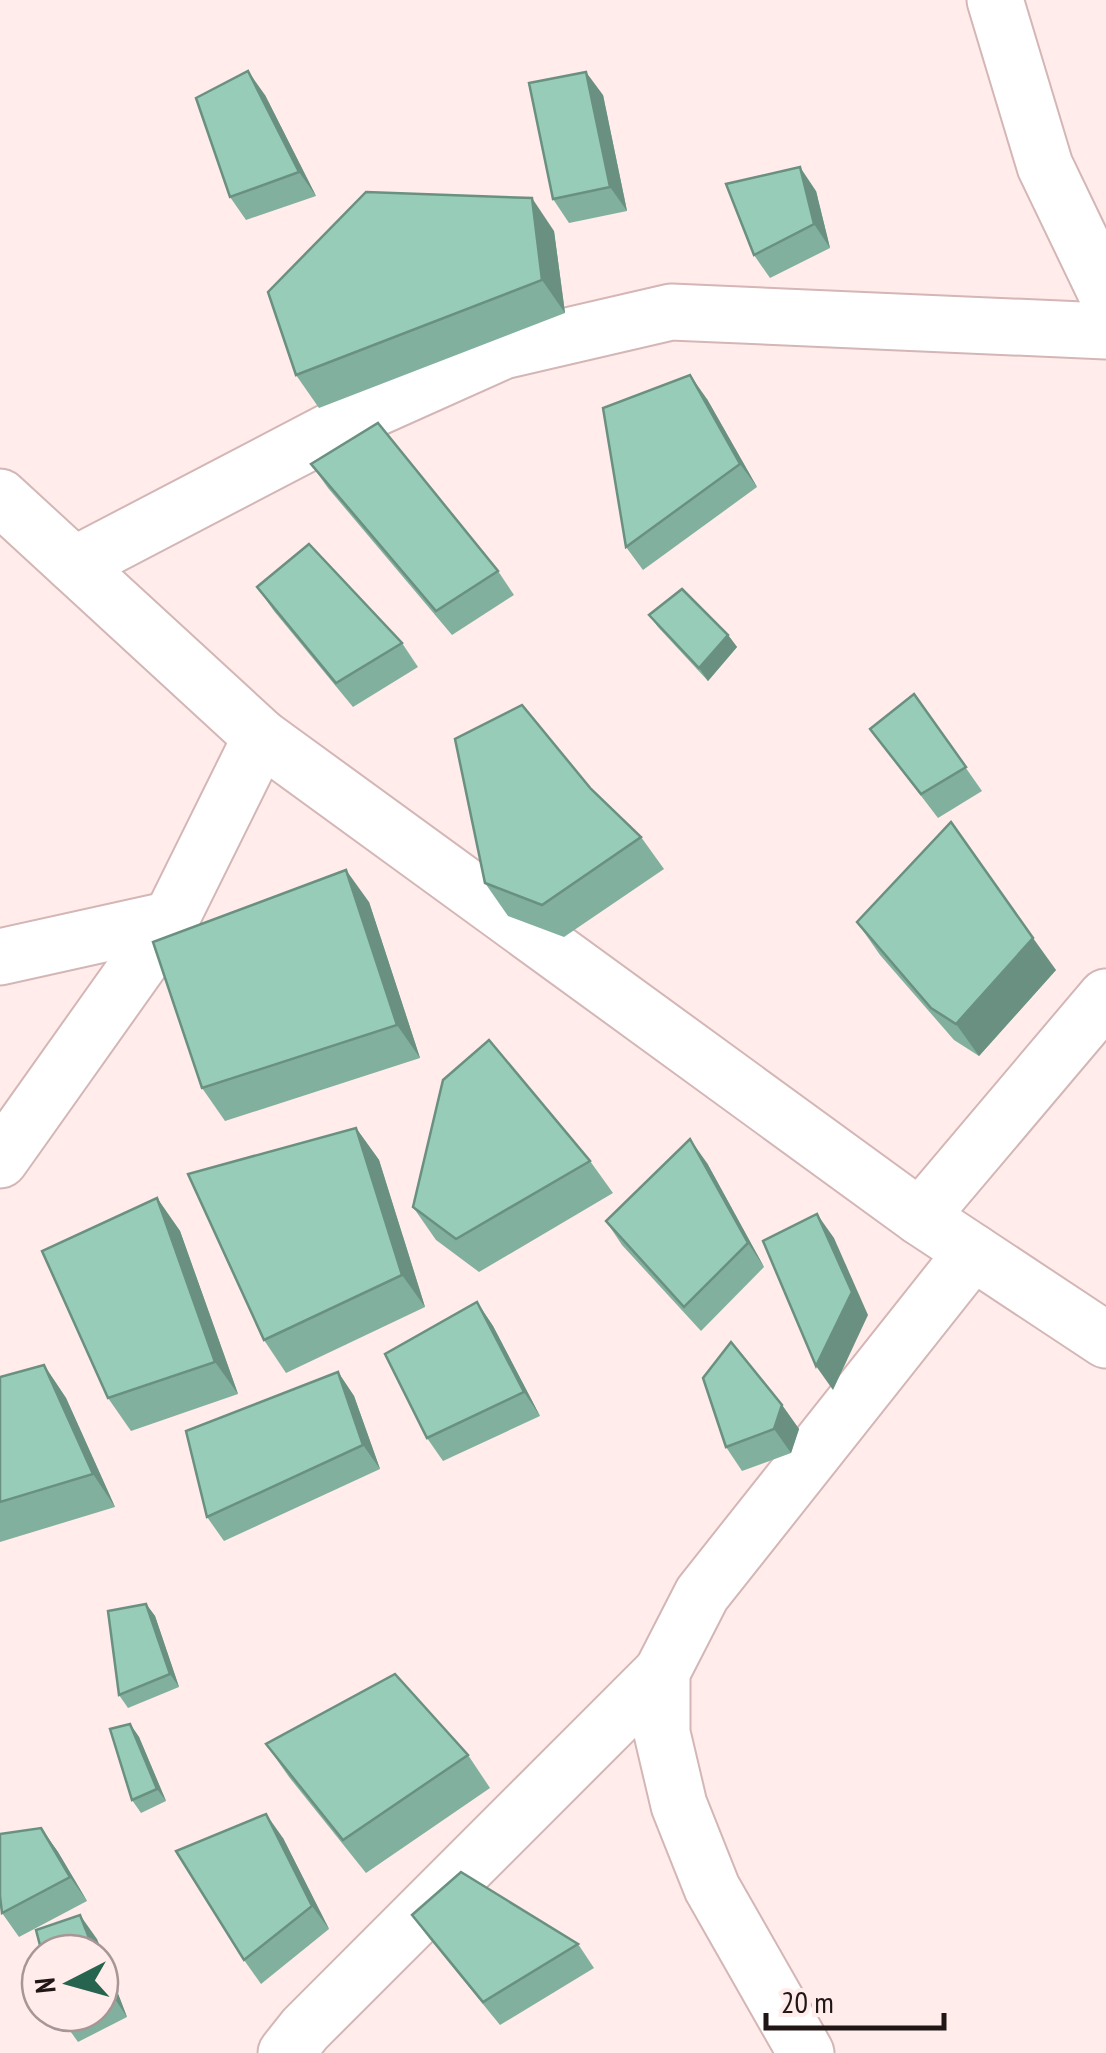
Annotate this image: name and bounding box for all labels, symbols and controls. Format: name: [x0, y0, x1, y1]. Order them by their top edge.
north arrow: [20, 1933, 120, 2033]
scale bar: [766, 1968, 944, 2030]
text: N: [25, 1976, 64, 1995]
text: 20 m: [781, 1982, 834, 2021]

